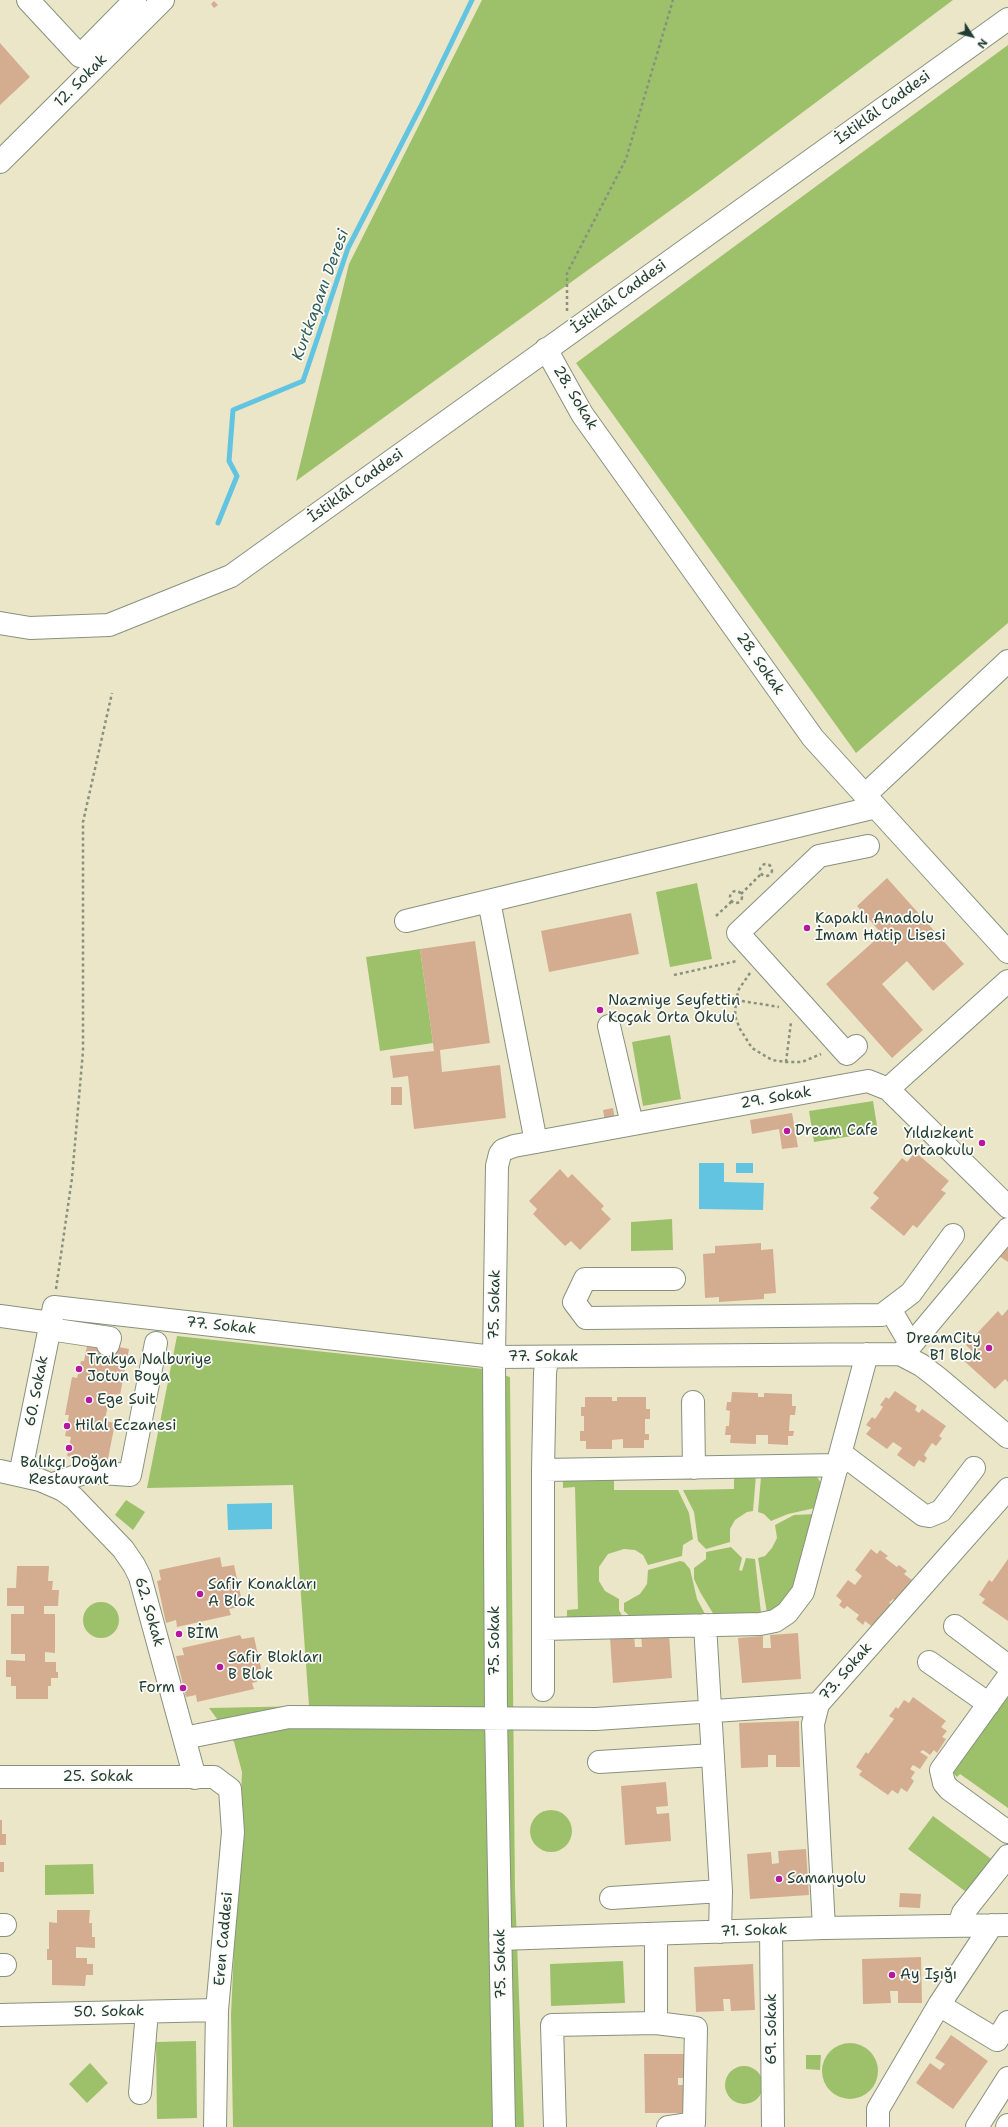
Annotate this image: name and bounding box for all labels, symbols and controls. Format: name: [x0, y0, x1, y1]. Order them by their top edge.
north arrow: [952, 16, 992, 56]
text: N: [973, 35, 991, 51]
street label: 12. Sokak: [51, 51, 111, 111]
street label: İstiklâl Caddesi: [832, 67, 934, 149]
water label: Kurtkapanı Deresi: [288, 227, 354, 363]
street label: İstiklâl Caddesi: [568, 256, 670, 338]
street label: 28. Sokak: [549, 363, 601, 433]
street label: İstiklâl Caddesi: [305, 445, 407, 527]
street label: 28. Sokak: [732, 629, 788, 699]
place label: Kapaklı Anadolu İmam Hatip Lisesi: [815, 910, 946, 945]
marker: Kapaklı Anadolu İmam Hatip Lisesi: [802, 923, 812, 933]
place label: Nazmiye Seyfettin Koçak Orta Okulu: [608, 992, 740, 1027]
marker: Nazmiye Seyfettin Koçak Orta Okulu: [595, 1005, 605, 1015]
street label: 29. Sokak: [739, 1083, 813, 1113]
place label: Dream Cafe: [795, 1122, 878, 1140]
place label: Yıldızkent Ortaokulu: [902, 1125, 974, 1160]
marker: Dream Cafe: [782, 1126, 792, 1136]
marker: Yıldızkent Ortaokulu: [977, 1138, 987, 1148]
street label: 75. Sokak: [485, 1270, 505, 1340]
street label: 77. Sokak: [185, 1313, 257, 1339]
place label: DreamCity B1 Blok: [906, 1330, 981, 1365]
marker: DreamCity B1 Blok: [984, 1343, 994, 1353]
street label: 77. Sokak: [508, 1348, 578, 1366]
place label: Trakya Nalburiye Jotun Boya: [87, 1351, 212, 1386]
street label: 60. Sokak: [21, 1354, 53, 1428]
marker: Trakya Nalburiye Jotun Boya: [74, 1364, 84, 1374]
place label: Ege Suit: [97, 1391, 156, 1409]
marker: Ege Suit: [84, 1395, 94, 1405]
place label: Hilal Eczanesi: [75, 1417, 176, 1435]
marker: Hilal Eczanesi: [62, 1421, 72, 1431]
marker: Balıkçı Doğan Restaurant: [64, 1443, 74, 1453]
place label: Balıkçı Doğan Restaurant: [20, 1454, 118, 1489]
street label: 62. Sokak: [130, 1575, 168, 1649]
place label: Safir Konakları A Blok: [208, 1576, 317, 1611]
marker: Safir Konakları A Blok: [195, 1589, 205, 1599]
street label: 75. Sokak: [486, 1606, 504, 1676]
place label: BİM: [187, 1625, 219, 1643]
marker: BİM: [174, 1629, 184, 1639]
street label: 73. Sokak: [816, 1639, 876, 1705]
place label: Safir Blokları B Blok: [228, 1649, 323, 1684]
marker: Safir Blokları B Blok: [215, 1662, 225, 1672]
place label: Form: [139, 1679, 175, 1697]
marker: Form: [178, 1683, 188, 1693]
street label: 25. Sokak: [63, 1768, 133, 1786]
place label: Samanyolu: [787, 1870, 866, 1888]
marker: Samanyolu: [774, 1874, 784, 1884]
street label: Eren Caddesi: [211, 1891, 237, 1987]
street label: 71. Sokak: [720, 1921, 788, 1941]
street label: 75. Sokak: [491, 1929, 511, 1999]
place label: Ay Işığı: [900, 1966, 957, 1984]
marker: Ay Işığı: [887, 1970, 897, 1980]
street label: 69. Sokak: [763, 1993, 781, 2065]
street label: 50. Sokak: [74, 2002, 144, 2022]

